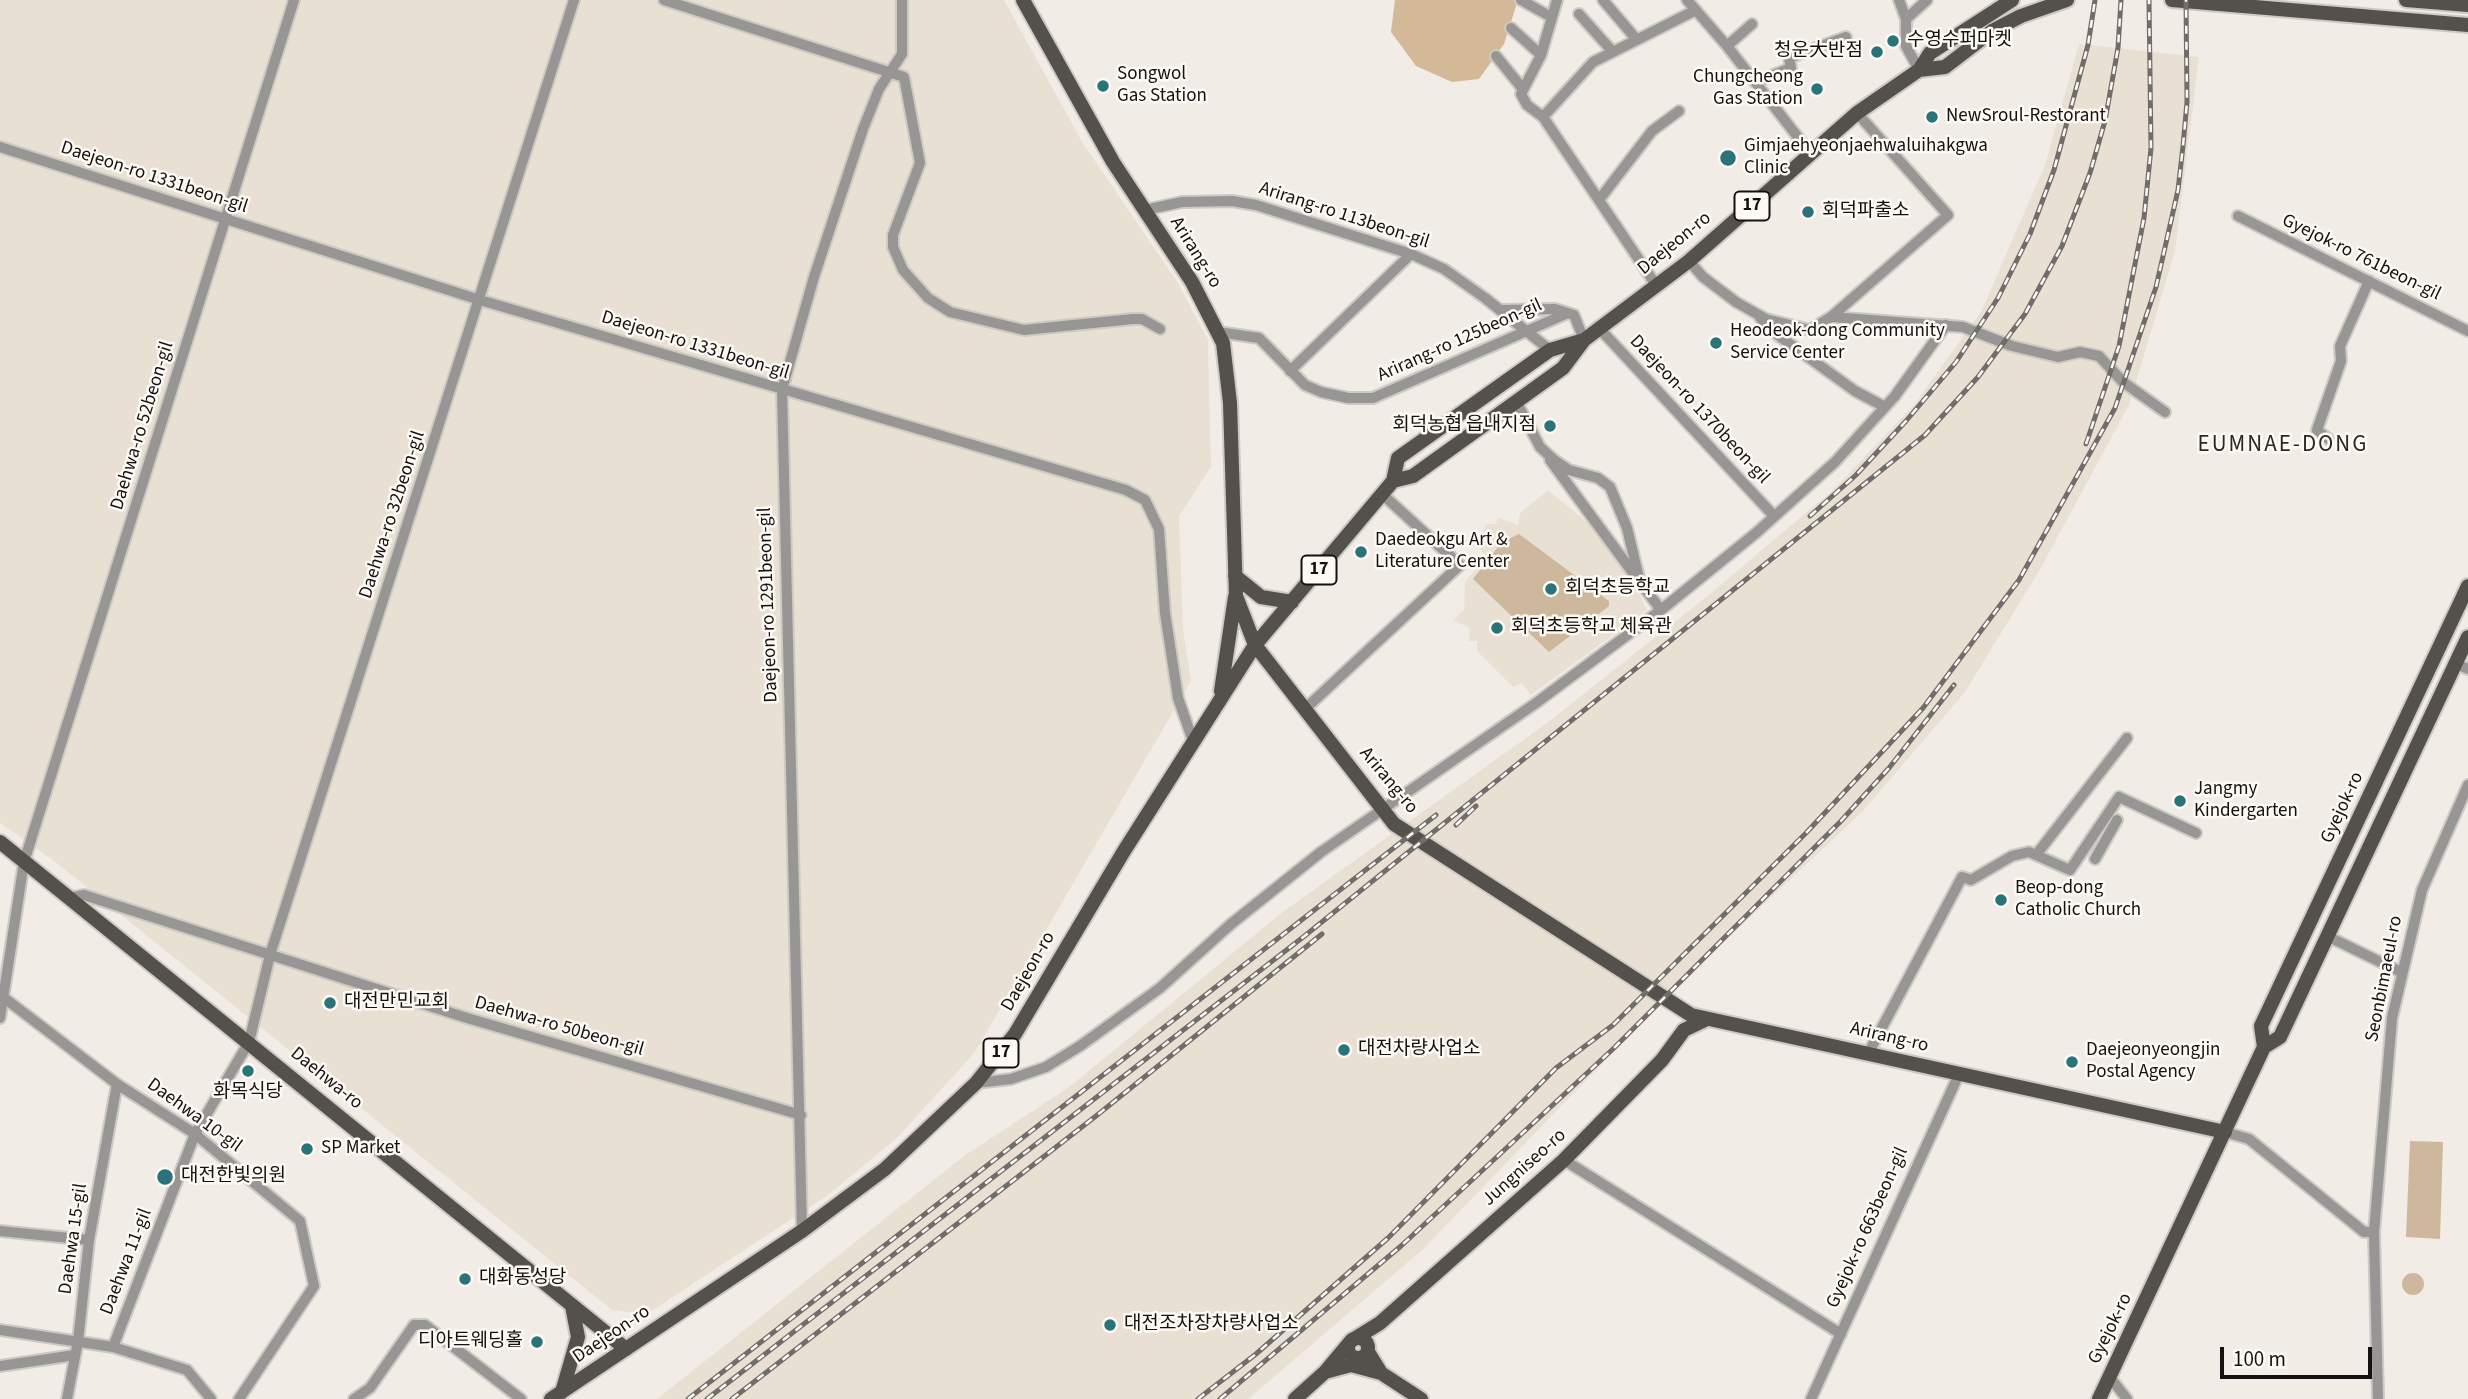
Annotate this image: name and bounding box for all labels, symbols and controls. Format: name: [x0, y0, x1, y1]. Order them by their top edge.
place label: 수영수퍼마켓: [1907, 30, 2012, 52]
marker: 수영수퍼마켓: [1885, 33, 1901, 49]
place label: 청운大반점: [1774, 41, 1863, 63]
marker: 청운大반점: [1869, 44, 1885, 60]
place label: Songwol Gas Station: [1117, 64, 1207, 108]
place label: Chungcheong Gas Station: [1693, 67, 1803, 111]
marker: Songwol Gas Station: [1095, 78, 1111, 94]
marker: Chungcheong Gas Station: [1809, 81, 1825, 97]
place label: NewSroul-Restorant: [1946, 106, 2106, 128]
marker: NewSroul-Restorant: [1924, 109, 1940, 125]
place label: Gimjaehyeonjaehwaluihakgwa Clinic: [1744, 136, 1988, 180]
street label: Daejeon-ro 1331beon-gil: [58, 137, 250, 219]
marker: Gimjaehyeonjaehwaluihakgwa Clinic: [1718, 148, 1738, 168]
street label: Arirang-ro 113beon-gil: [1256, 178, 1432, 254]
road number: 17: [1734, 191, 1770, 220]
place label: 회덕파출소: [1822, 201, 1909, 223]
marker: 회덕파출소: [1800, 204, 1816, 220]
street label: Daejeon-ro: [1634, 207, 1716, 281]
street label: Gyejok-ro 761beon-gil: [2278, 210, 2444, 306]
street label: Arirang-ro: [1164, 213, 1226, 293]
street label: Arirang-ro 125beon-gil: [1374, 294, 1546, 388]
street label: Daejeon-ro 1331beon-gil: [598, 307, 792, 385]
place label: Heodeok-dong Community Service Center: [1730, 321, 1945, 365]
street label: Daejeon-ro 1370beon-gil: [1624, 331, 1774, 489]
marker: Heodeok-dong Community Service Center: [1708, 335, 1724, 351]
street label: Daehwa-ro 52beon-gil: [107, 339, 179, 513]
place label: 회덕농협 읍내지점: [1392, 415, 1536, 437]
marker: 회덕농협 읍내지점: [1542, 418, 1558, 434]
street label: Daehwa-ro 32beon-gil: [355, 428, 431, 602]
district label: EUMNAE-DONG: [2199, 432, 2367, 460]
street label: Daejeon-ro 1291beon-gil: [754, 507, 784, 703]
place label: Daedeokgu Art & Literature Center: [1375, 530, 1509, 574]
marker: Daedeokgu Art & Literature Center: [1353, 544, 1369, 560]
road number: 17: [1302, 556, 1336, 584]
place label: 회덕초등학교: [1565, 578, 1670, 600]
marker: 회덕초등학교: [1543, 581, 1559, 597]
place label: 회덕초등학교 체육관: [1511, 617, 1672, 639]
marker: 회덕초등학교 체육관: [1489, 620, 1505, 636]
street label: Arirang-ro: [1354, 743, 1422, 819]
street label: Gyejok-ro: [2317, 769, 2369, 847]
place label: Jangmy Kindergarten: [2194, 779, 2298, 823]
marker: Jangmy Kindergarten: [2172, 793, 2188, 809]
place label: Beop-dong Catholic Church: [2015, 878, 2141, 922]
marker: Beop-dong Catholic Church: [1993, 892, 2009, 908]
street label: Seonbimaeul-ro: [2362, 914, 2408, 1044]
street label: Daejeon-ro: [997, 928, 1061, 1016]
place label: 대전만민교회: [344, 992, 449, 1014]
street label: Daehwa-ro 50beon-gil: [472, 992, 646, 1062]
marker: 대전만민교회: [322, 995, 338, 1011]
street label: Arirang-ro: [1848, 1018, 1930, 1058]
road number: 17: [984, 1038, 1018, 1068]
place label: 대전차량사업소: [1358, 1039, 1480, 1061]
place label: Daejeonyeongjin Postal Agency: [2086, 1040, 2220, 1084]
marker: 대전차량사업소: [1336, 1042, 1352, 1058]
street label: Daehwa-ro: [285, 1043, 367, 1115]
marker: Daejeonyeongjin Postal Agency: [2064, 1054, 2080, 1070]
marker: 화목식당: [240, 1063, 256, 1079]
street label: Daehwa 10-gil: [142, 1074, 246, 1158]
place label: 화목식당: [213, 1082, 283, 1104]
street label: Jungniseo-ro: [1478, 1124, 1572, 1212]
place label: SP Market: [321, 1138, 400, 1160]
marker: SP Market: [299, 1141, 315, 1157]
street label: Gyejok-ro 663beon-gil: [1822, 1144, 1914, 1312]
place label: 대전한빛의원: [181, 1166, 286, 1188]
marker: 대전한빛의원: [155, 1167, 175, 1187]
street label: Daehwa 15-gil: [55, 1182, 93, 1296]
street label: Daehwa 11-gil: [96, 1206, 158, 1318]
place label: 대화동성당: [479, 1268, 566, 1290]
marker: 대화동성당: [457, 1271, 473, 1287]
street label: Gyejok-ro: [2084, 1290, 2138, 1368]
street label: Daejeon-ro: [569, 1301, 655, 1369]
place label: 대전조차장차량사업소: [1124, 1314, 1299, 1336]
marker: 대전조차장차량사업소: [1102, 1317, 1118, 1333]
place label: 디아트웨딩홀: [418, 1331, 523, 1353]
scale bar: [2223, 1332, 2375, 1376]
marker: 디아트웨딩홀: [529, 1334, 545, 1350]
text: 100 m: [2233, 1344, 2286, 1374]

